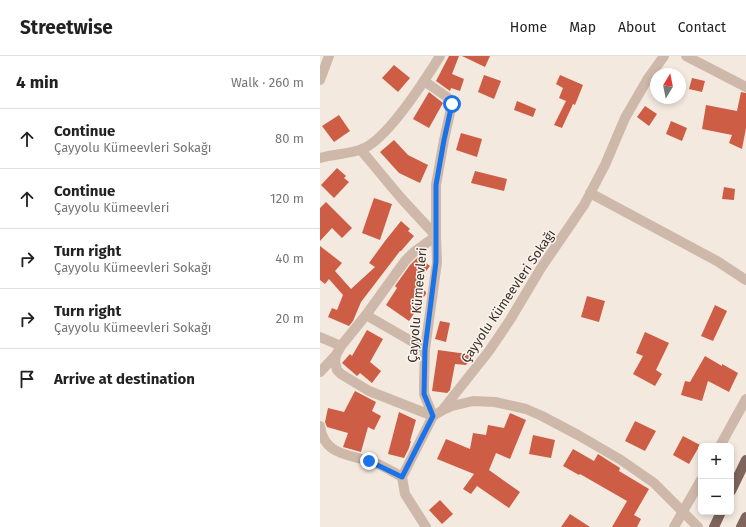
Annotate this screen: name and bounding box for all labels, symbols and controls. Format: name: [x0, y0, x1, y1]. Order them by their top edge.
text: Streetwise: [20, 16, 113, 39]
text: Home: [510, 19, 547, 36]
text: Map: [569, 19, 596, 36]
text: About: [618, 19, 656, 36]
text: Contact: [678, 19, 726, 36]
north arrow: [650, 68, 686, 104]
text: 4 min: [16, 72, 59, 93]
text: Walk · 260 m: [231, 75, 304, 90]
route start: [443, 95, 461, 113]
text: Continue: [54, 122, 115, 140]
icon: ahead: [16, 128, 38, 150]
text: 80 m: [275, 131, 304, 146]
text: Çayyolu Kümeevleri Sokağı: [54, 140, 211, 155]
text: Continue: [54, 182, 115, 200]
icon: ahead: [16, 188, 38, 210]
text: 120 m: [270, 191, 304, 206]
text: Çayyolu Kümeevleri: [54, 200, 169, 215]
street label: Çayyolu Kümeevleri Sokağı: [458, 227, 558, 365]
text: Turn right: [54, 242, 121, 260]
street label: Çayyolu Kümeevleri: [404, 247, 430, 363]
icon: right: [16, 248, 38, 270]
text: 40 m: [275, 251, 304, 266]
text: Çayyolu Kümeevleri Sokağı: [54, 260, 211, 275]
text: Turn right: [54, 302, 121, 320]
icon: right: [16, 308, 38, 330]
text: 20 m: [276, 311, 304, 326]
text: Çayyolu Kümeevleri Sokağı: [54, 320, 211, 335]
icon: arrive: [16, 368, 38, 390]
text: Arrive at destination: [54, 370, 195, 388]
map controls: [698, 443, 734, 515]
button: +: [698, 443, 734, 479]
route end: [360, 452, 378, 470]
button: −: [698, 479, 734, 515]

